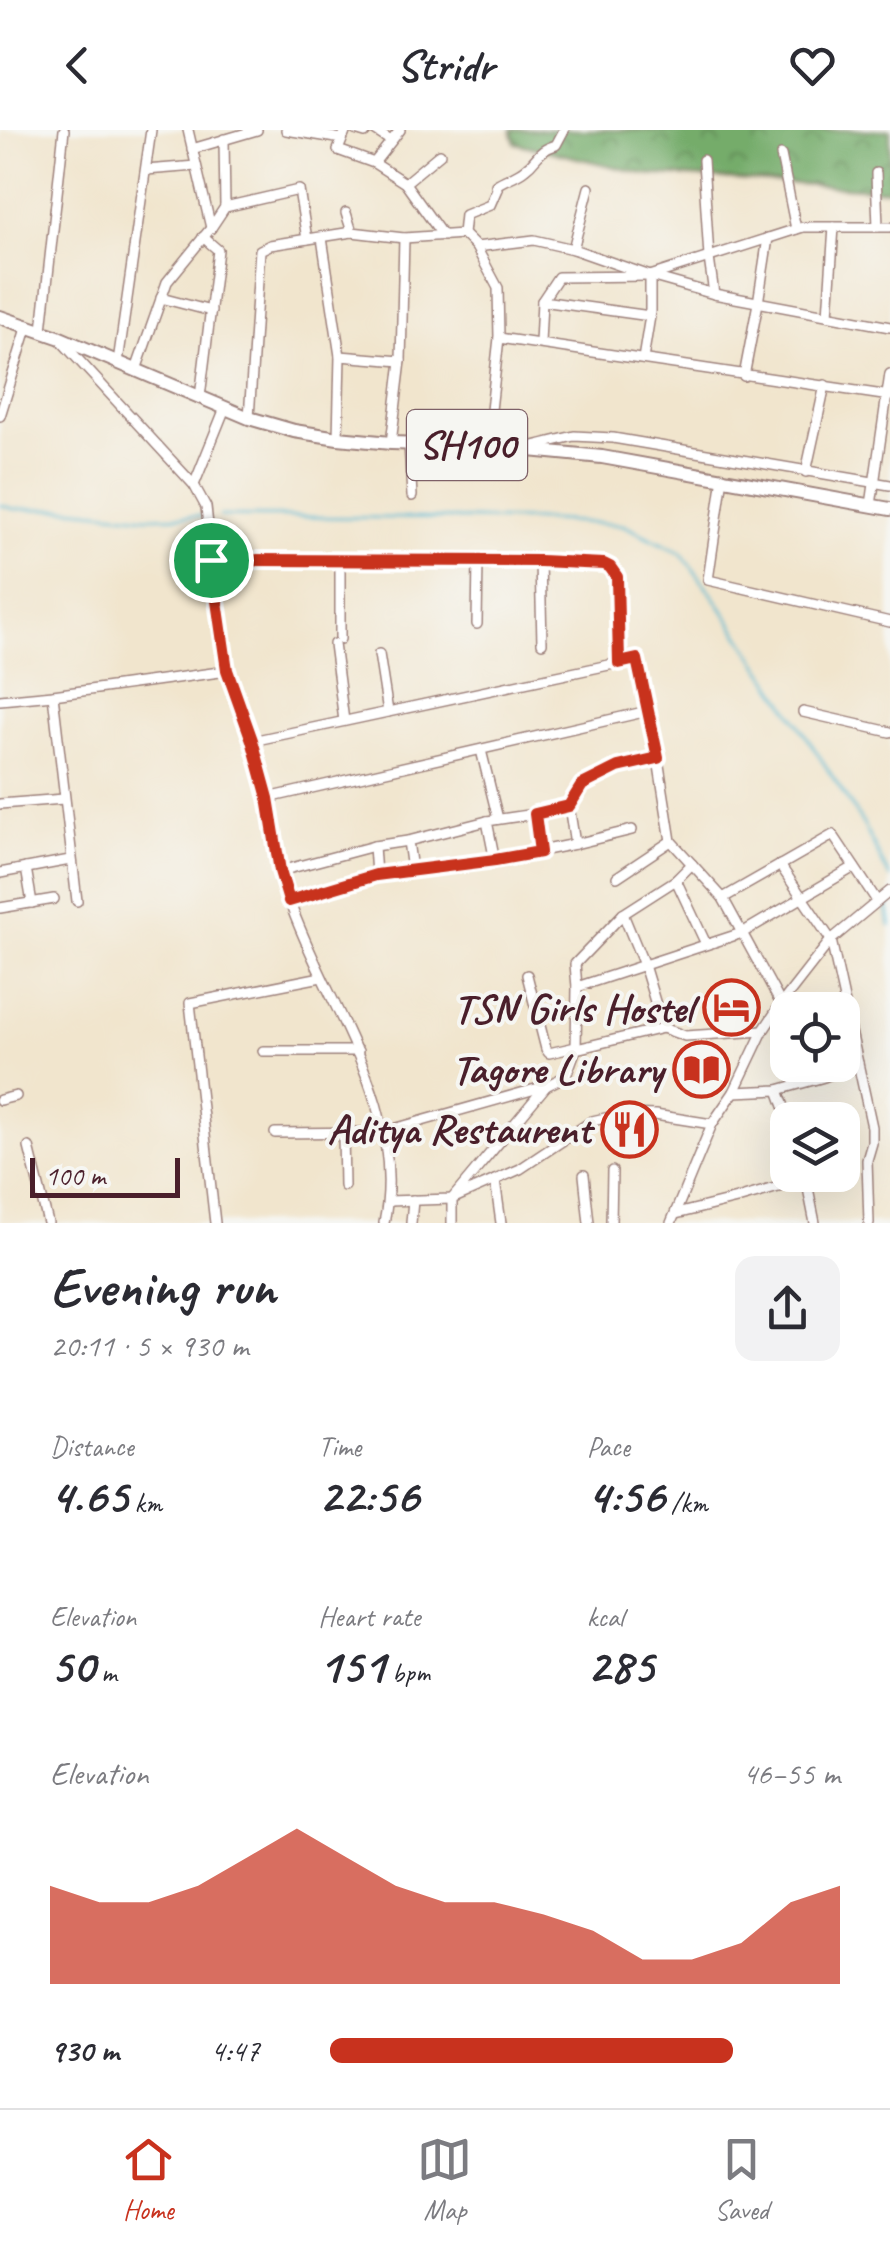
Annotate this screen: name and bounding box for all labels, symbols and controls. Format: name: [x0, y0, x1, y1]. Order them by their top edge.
text: Stridr: [396, 37, 494, 94]
icon: back: [50, 38, 105, 93]
icon: heart: [785, 38, 840, 93]
road number: SH100: [407, 410, 527, 480]
pin: [169, 518, 254, 603]
icon: arrive: [184, 533, 239, 588]
hotel icon: TSN Girls Hostel: [702, 978, 762, 1038]
place label: TSN Girls Hostel: [453, 982, 701, 1035]
map controls: [770, 992, 860, 1192]
button: locate: [770, 992, 860, 1082]
library icon: Tagore Library: [672, 1039, 732, 1099]
place label: Tagore Library: [452, 1043, 668, 1096]
restaurant icon: Aditya Restaurent: [600, 1099, 660, 1159]
button: layers: [770, 1102, 860, 1192]
place label: Aditya Restaurent: [327, 1103, 596, 1156]
scale bar: [30, 1153, 180, 1198]
text: 100 m: [45, 1158, 105, 1193]
text: Evening run: [50, 1252, 275, 1322]
button: share: [735, 1256, 840, 1361]
text: 20:11 · 5 × 930 m: [50, 1325, 248, 1366]
text: Distance: [50, 1429, 134, 1464]
text: Time: [318, 1429, 361, 1464]
text: Pace: [587, 1429, 630, 1464]
text: 4.65: [50, 1464, 128, 1527]
text: 22:56: [318, 1464, 418, 1527]
text: 4:56: [587, 1464, 664, 1527]
text: km: [128, 1485, 162, 1520]
text: /km: [664, 1485, 708, 1520]
text: Elevation: [50, 1599, 136, 1634]
text: Heart rate: [318, 1599, 420, 1634]
text: kcal: [587, 1599, 624, 1634]
text: 50: [50, 1634, 94, 1697]
text: 151: [318, 1634, 385, 1697]
text: 285: [587, 1634, 653, 1697]
text: m: [94, 1655, 117, 1690]
text: bpm: [385, 1655, 430, 1690]
text: Elevation: [50, 1753, 148, 1794]
text: 46–55 m: [742, 1753, 840, 1794]
text: 930 m: [50, 2030, 119, 2071]
text: 4:47: [210, 2030, 260, 2071]
tab: Home: [121, 2132, 176, 2227]
tab: Map: [417, 2132, 472, 2227]
tab: Saved: [714, 2132, 769, 2227]

